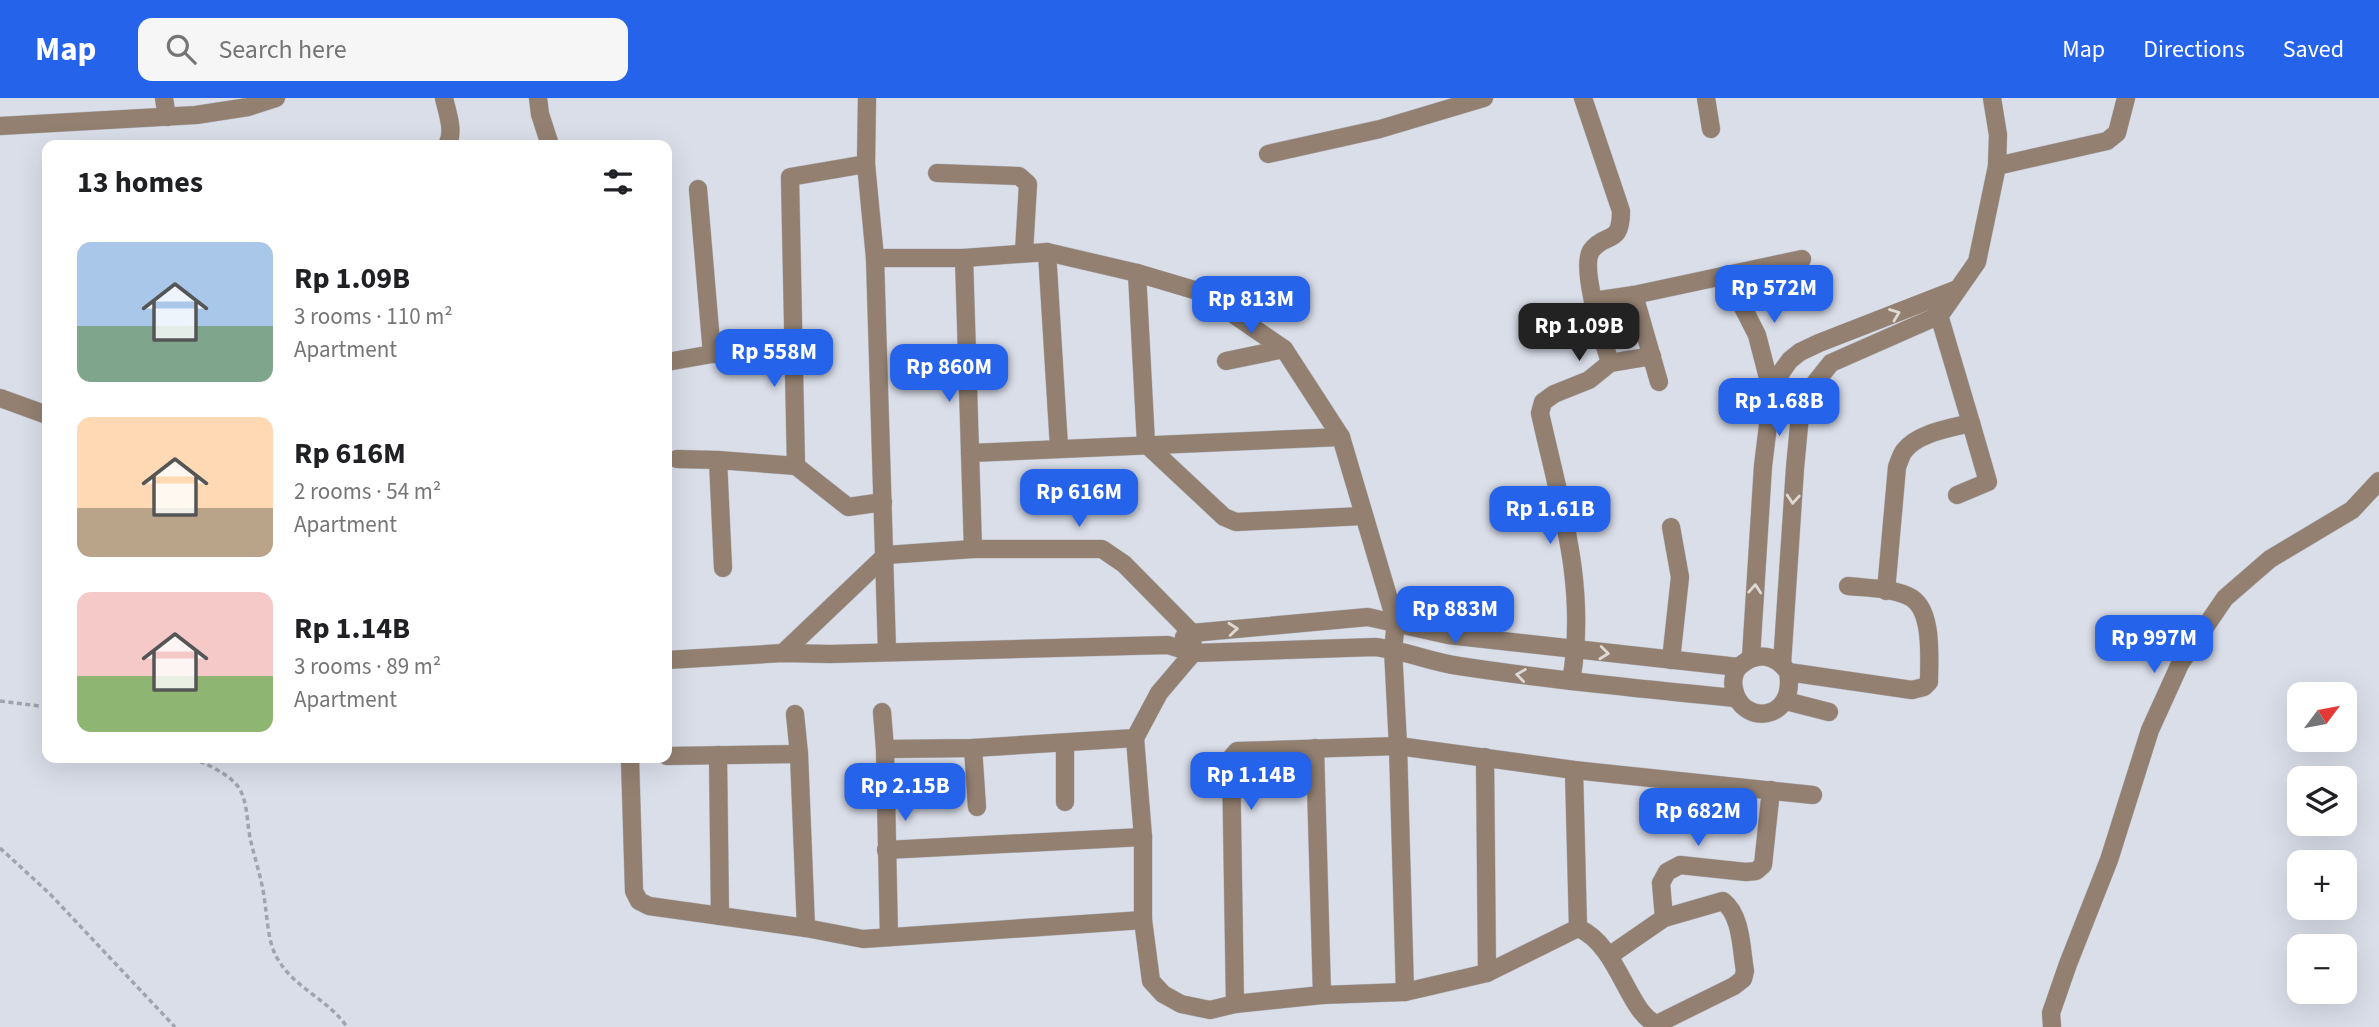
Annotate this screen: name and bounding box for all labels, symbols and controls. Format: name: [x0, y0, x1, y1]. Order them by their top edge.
search box: [138, 18, 628, 81]
text: Map: [35, 26, 96, 73]
icon: search: [162, 30, 200, 68]
text: Search here: [218, 31, 347, 68]
text: Map: [2062, 32, 2105, 67]
text: Directions: [2143, 32, 2245, 67]
text: Saved: [2283, 32, 2344, 67]
text: 13 homes: [77, 161, 203, 204]
icon: filters: [599, 163, 637, 201]
text: Rp 1.09B: [294, 257, 410, 300]
pin: Rp 572M: [1709, 266, 1839, 325]
icon: home: [133, 270, 217, 354]
text: Rp 572M: [1731, 271, 1817, 304]
pin: Rp 813M: [1186, 276, 1316, 336]
text: Rp 813M: [1208, 282, 1294, 315]
text: 3 rooms · 110 m²: [294, 300, 453, 333]
pin: Rp 1.09B: [1507, 303, 1651, 363]
one-way arrow: [1888, 308, 1900, 322]
text: Rp 1.09B: [1534, 309, 1624, 342]
pin: Rp 558M: [709, 330, 839, 389]
text: Apartment: [294, 333, 397, 366]
text: Rp 558M: [731, 335, 817, 368]
pin: Rp 860M: [884, 344, 1014, 404]
text: Rp 860M: [906, 350, 992, 383]
pin: Rp 1.68B: [1707, 378, 1851, 438]
text: Rp 1.68B: [1734, 384, 1824, 417]
text: Rp 616M: [294, 432, 406, 475]
icon: home: [133, 445, 217, 529]
pin: Rp 616M: [1014, 470, 1144, 529]
text: 2 rooms · 54 m²: [294, 475, 441, 508]
text: Rp 616M: [1036, 475, 1122, 508]
pin: Rp 1.61B: [1478, 486, 1622, 546]
text: Rp 1.61B: [1505, 492, 1595, 525]
one-way arrow: [1785, 494, 1800, 505]
text: Apartment: [294, 508, 397, 541]
one-way arrow: [1747, 584, 1762, 595]
pin: Rp 883M: [1390, 587, 1520, 646]
text: Rp 883M: [1412, 592, 1498, 625]
text: Rp 1.14B: [294, 607, 410, 650]
pin: Rp 997M: [2089, 616, 2219, 675]
icon: home: [133, 620, 217, 704]
text: Rp 997M: [2111, 621, 2197, 654]
one-way arrow: [1228, 622, 1239, 637]
one-way arrow: [1599, 645, 1610, 660]
text: 3 rooms · 89 m²: [294, 650, 441, 683]
one-way arrow: [1516, 667, 1527, 682]
north arrow: [2287, 682, 2357, 752]
map controls: [2287, 682, 2357, 1004]
text: Apartment: [294, 683, 397, 716]
pin: Rp 1.14B: [1179, 752, 1323, 812]
text: Rp 1.14B: [1206, 758, 1296, 791]
pin: Rp 2.15B: [833, 764, 977, 823]
button: layers: [2287, 766, 2357, 836]
text: Rp 2.15B: [860, 769, 950, 802]
pin: Rp 682M: [1633, 788, 1763, 848]
text: Rp 682M: [1655, 794, 1741, 827]
button: +: [2287, 850, 2357, 920]
button: −: [2287, 934, 2357, 1004]

